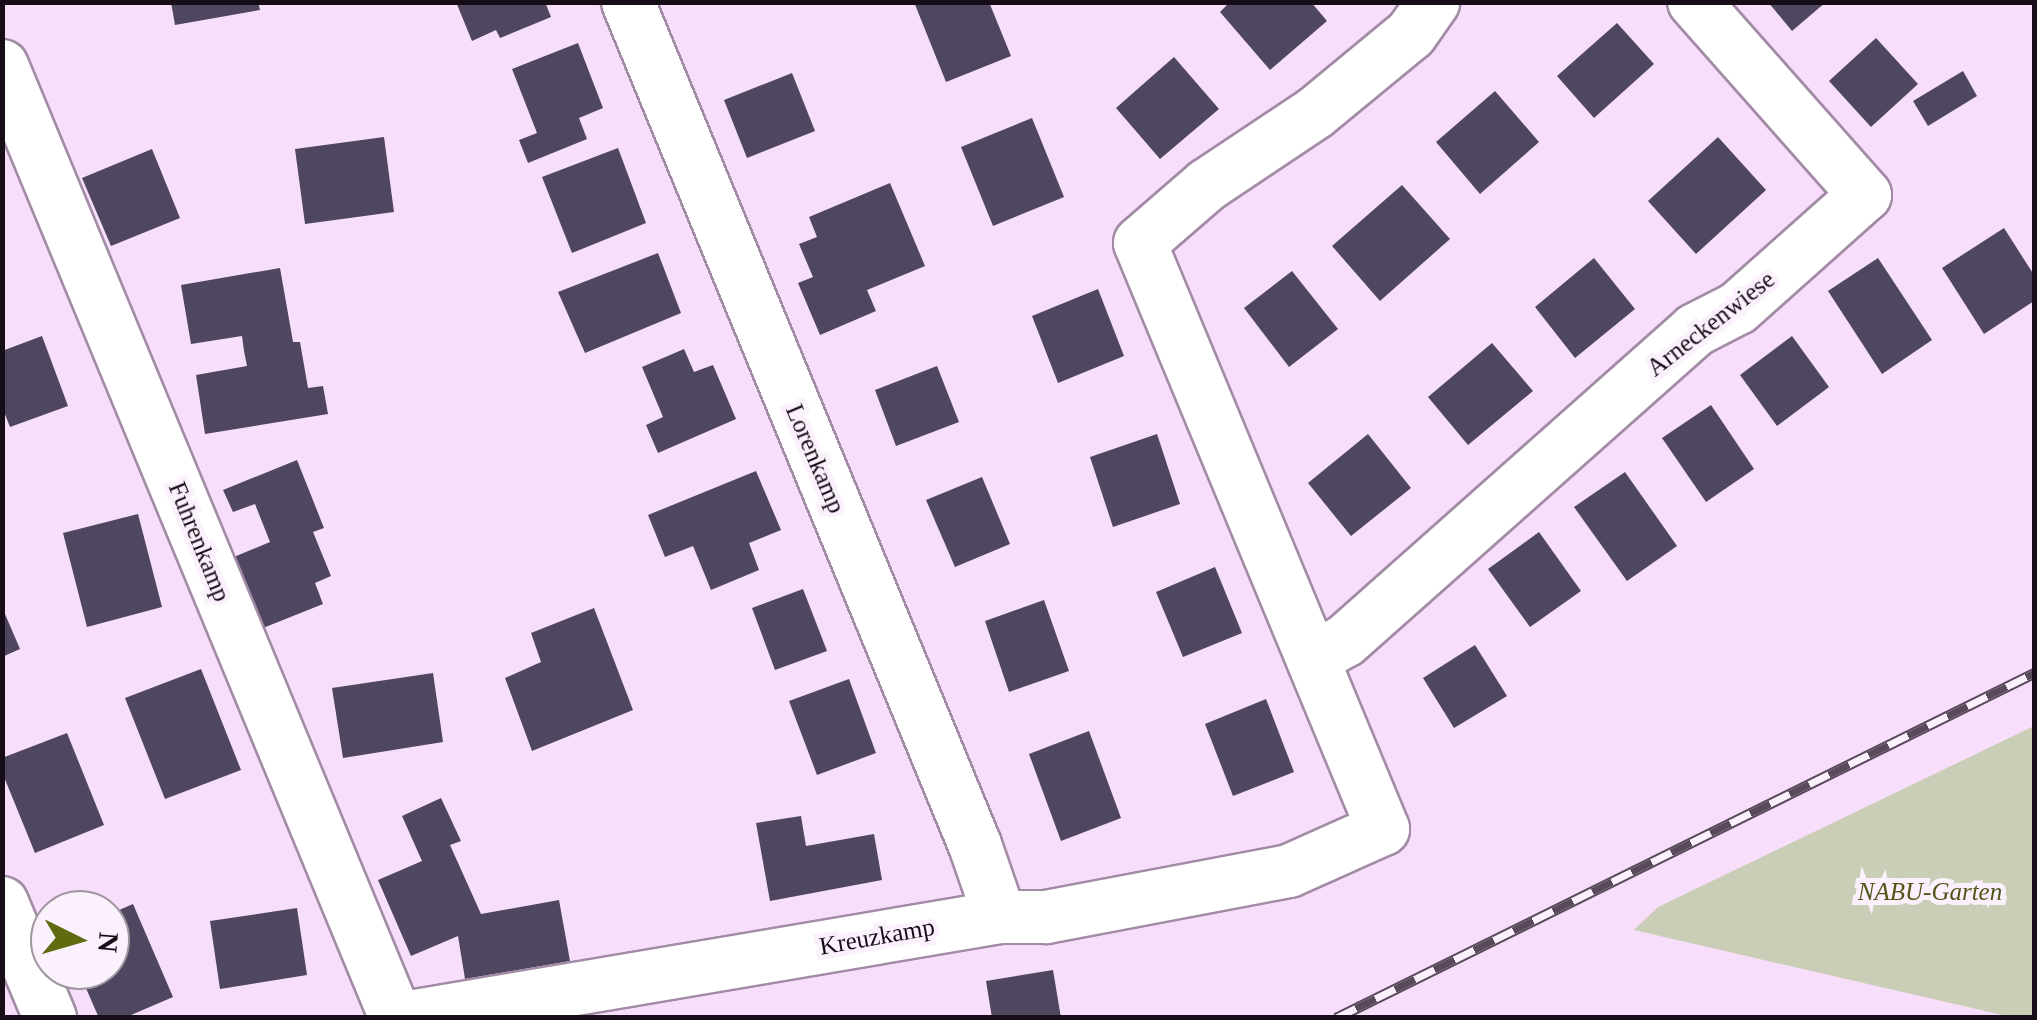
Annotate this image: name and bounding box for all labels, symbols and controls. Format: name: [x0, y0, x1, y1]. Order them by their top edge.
street label: Arneckenwiese: [1641, 265, 1781, 383]
street label: Lorenkamp: [779, 400, 851, 518]
street label: Fuhrenkamp: [161, 478, 237, 606]
park label: NABU-Garten: [1858, 877, 2002, 907]
north arrow: [30, 890, 130, 990]
street label: Kreuzkamp: [817, 912, 937, 962]
text: N: [92, 931, 125, 954]

